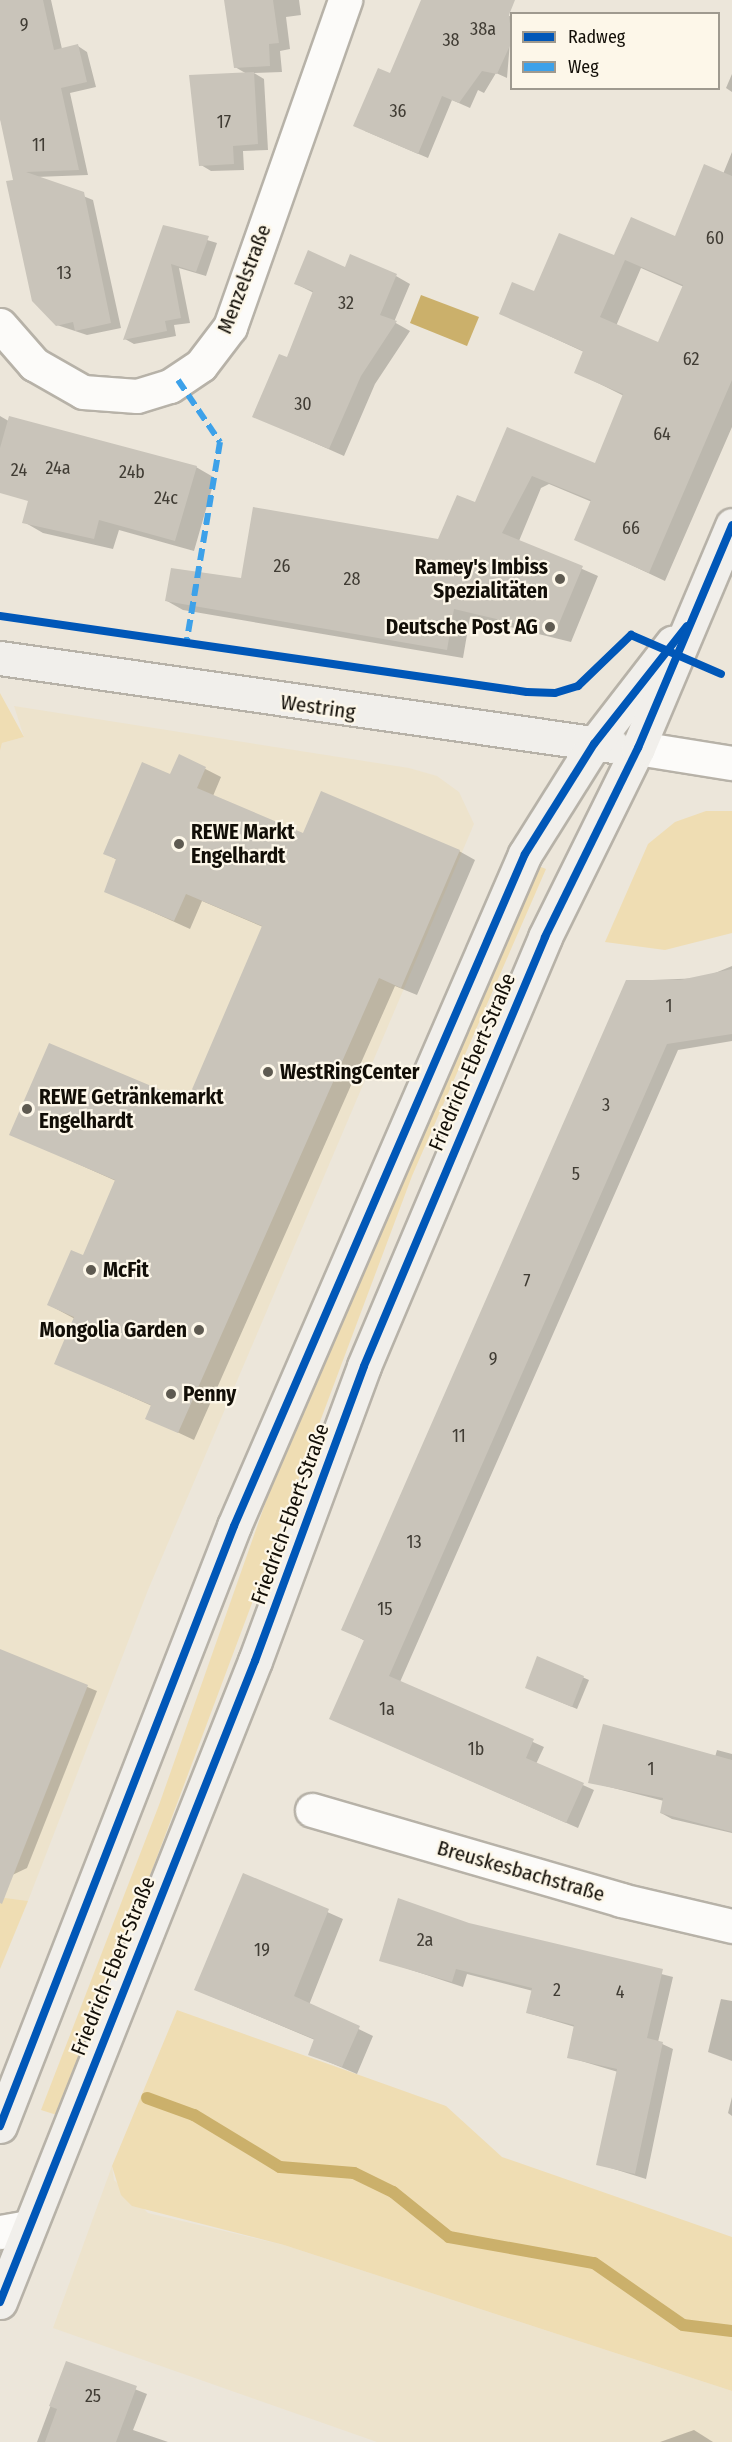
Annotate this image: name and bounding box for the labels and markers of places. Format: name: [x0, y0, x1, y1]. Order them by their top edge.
place label: Ramey's Imbiss Spezialitäten: [415, 554, 548, 604]
marker: Ramey's Imbiss Spezialitäten: [553, 572, 567, 586]
place label: Deutsche Post AG: [386, 614, 538, 640]
marker: Deutsche Post AG: [543, 620, 557, 634]
place label: REWE Markt Engelhardt: [191, 819, 295, 869]
marker: REWE Markt Engelhardt: [172, 837, 186, 851]
place label: WestRingCenter: [280, 1059, 420, 1085]
marker: WestRingCenter: [261, 1065, 275, 1079]
place label: REWE Getränkemarkt Engelhardt: [39, 1084, 224, 1134]
marker: REWE Getränkemarkt Engelhardt: [20, 1102, 34, 1116]
place label: McFit: [103, 1257, 149, 1283]
marker: McFit: [84, 1263, 98, 1277]
place label: Mongolia Garden: [39, 1317, 187, 1343]
marker: Mongolia Garden: [192, 1323, 206, 1337]
place label: Penny: [183, 1381, 236, 1407]
marker: Penny: [164, 1387, 178, 1401]

